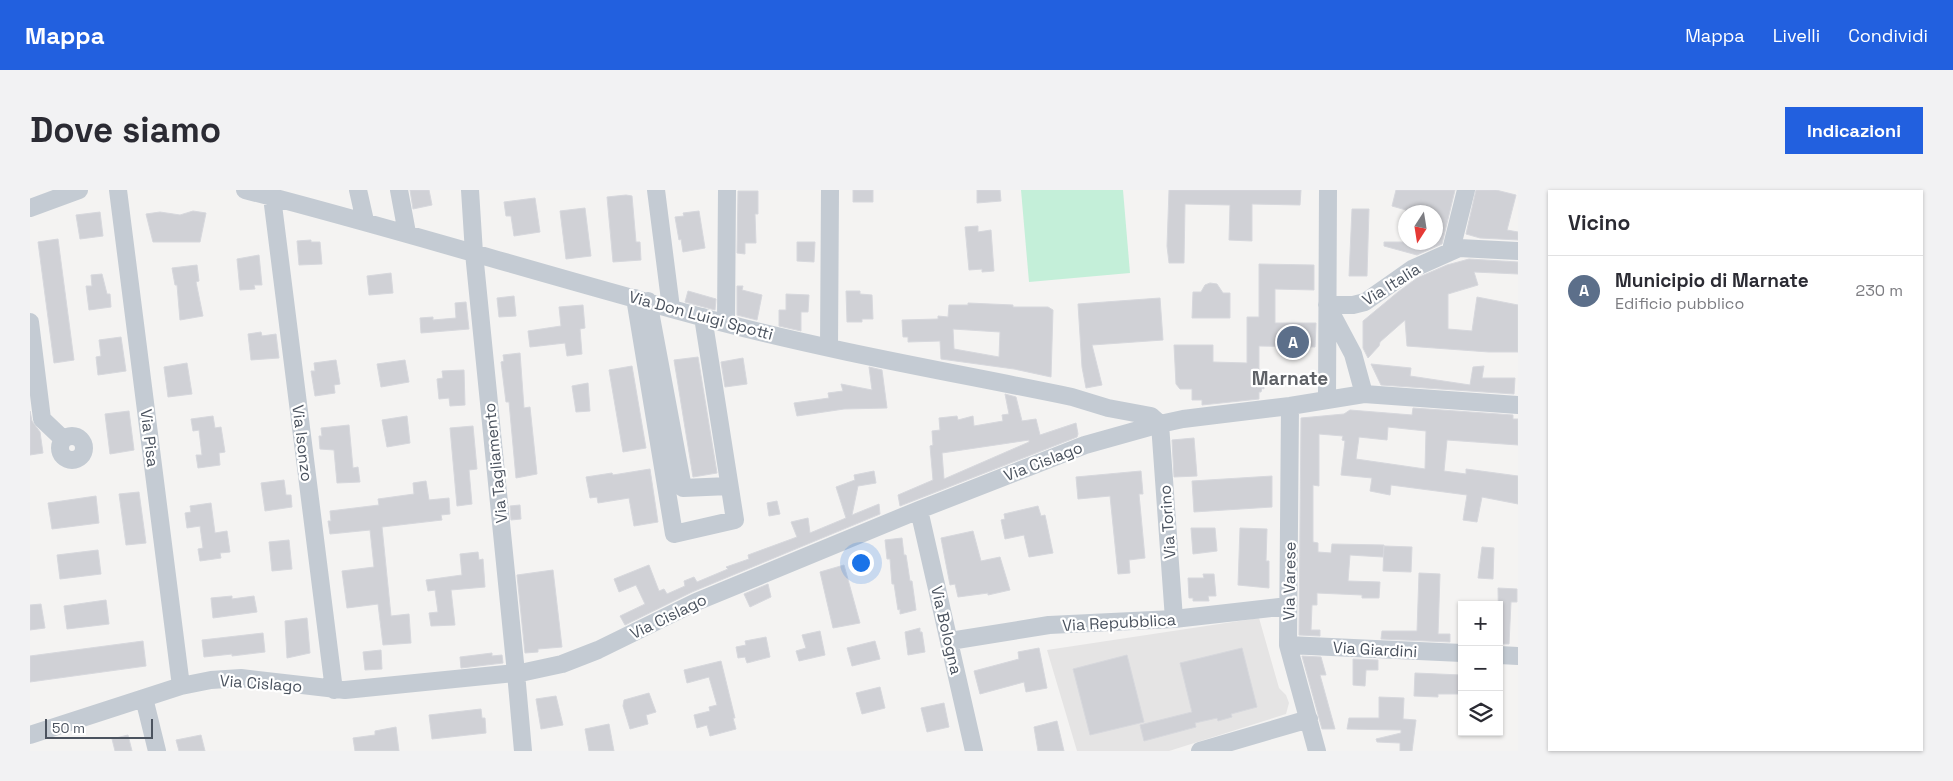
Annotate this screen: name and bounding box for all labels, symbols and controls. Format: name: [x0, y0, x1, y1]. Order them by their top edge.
text: Mappa: [25, 20, 105, 51]
text: Mappa: [1685, 24, 1745, 47]
text: Livelli: [1773, 24, 1820, 47]
text: Condividi: [1848, 24, 1928, 47]
button: Indicazioni: [1785, 107, 1923, 154]
text: Dove siamo: [30, 108, 221, 152]
north arrow: [1398, 205, 1443, 250]
text: Vicino: [1568, 209, 1630, 236]
street label: Via Italia: [1358, 258, 1424, 310]
text: Municipio di Marnate: [1615, 268, 1809, 293]
text: A: [1579, 280, 1589, 301]
text: 230 m: [1856, 280, 1903, 301]
street label: Via Don Luigi Spotti: [626, 286, 775, 345]
text: Edificio pubblico: [1615, 293, 1744, 314]
pin: A: [1277, 323, 1309, 361]
district label: Marnate: [1252, 366, 1328, 391]
street label: Via Tagliamento: [479, 402, 512, 524]
street label: Via Isonzo: [287, 404, 318, 483]
street label: Via Pisa: [136, 408, 163, 468]
street label: Via Cislago: [1001, 437, 1086, 486]
street label: Via Torino: [1154, 484, 1181, 560]
street label: Via Varese: [1278, 542, 1301, 620]
your location: [848, 550, 874, 576]
street label: Via Bologna: [926, 584, 967, 677]
street label: Via Cislago: [626, 589, 710, 644]
map controls: [1458, 601, 1503, 736]
button: +: [1458, 601, 1503, 646]
street label: Via Repubblica: [1062, 609, 1177, 636]
street label: Via Giardini: [1332, 637, 1418, 662]
button: −: [1458, 646, 1503, 691]
street label: Via Cislago: [219, 670, 303, 697]
button: layers: [1458, 691, 1503, 736]
scale bar: [45, 716, 152, 739]
text: 50 m: [52, 719, 85, 737]

